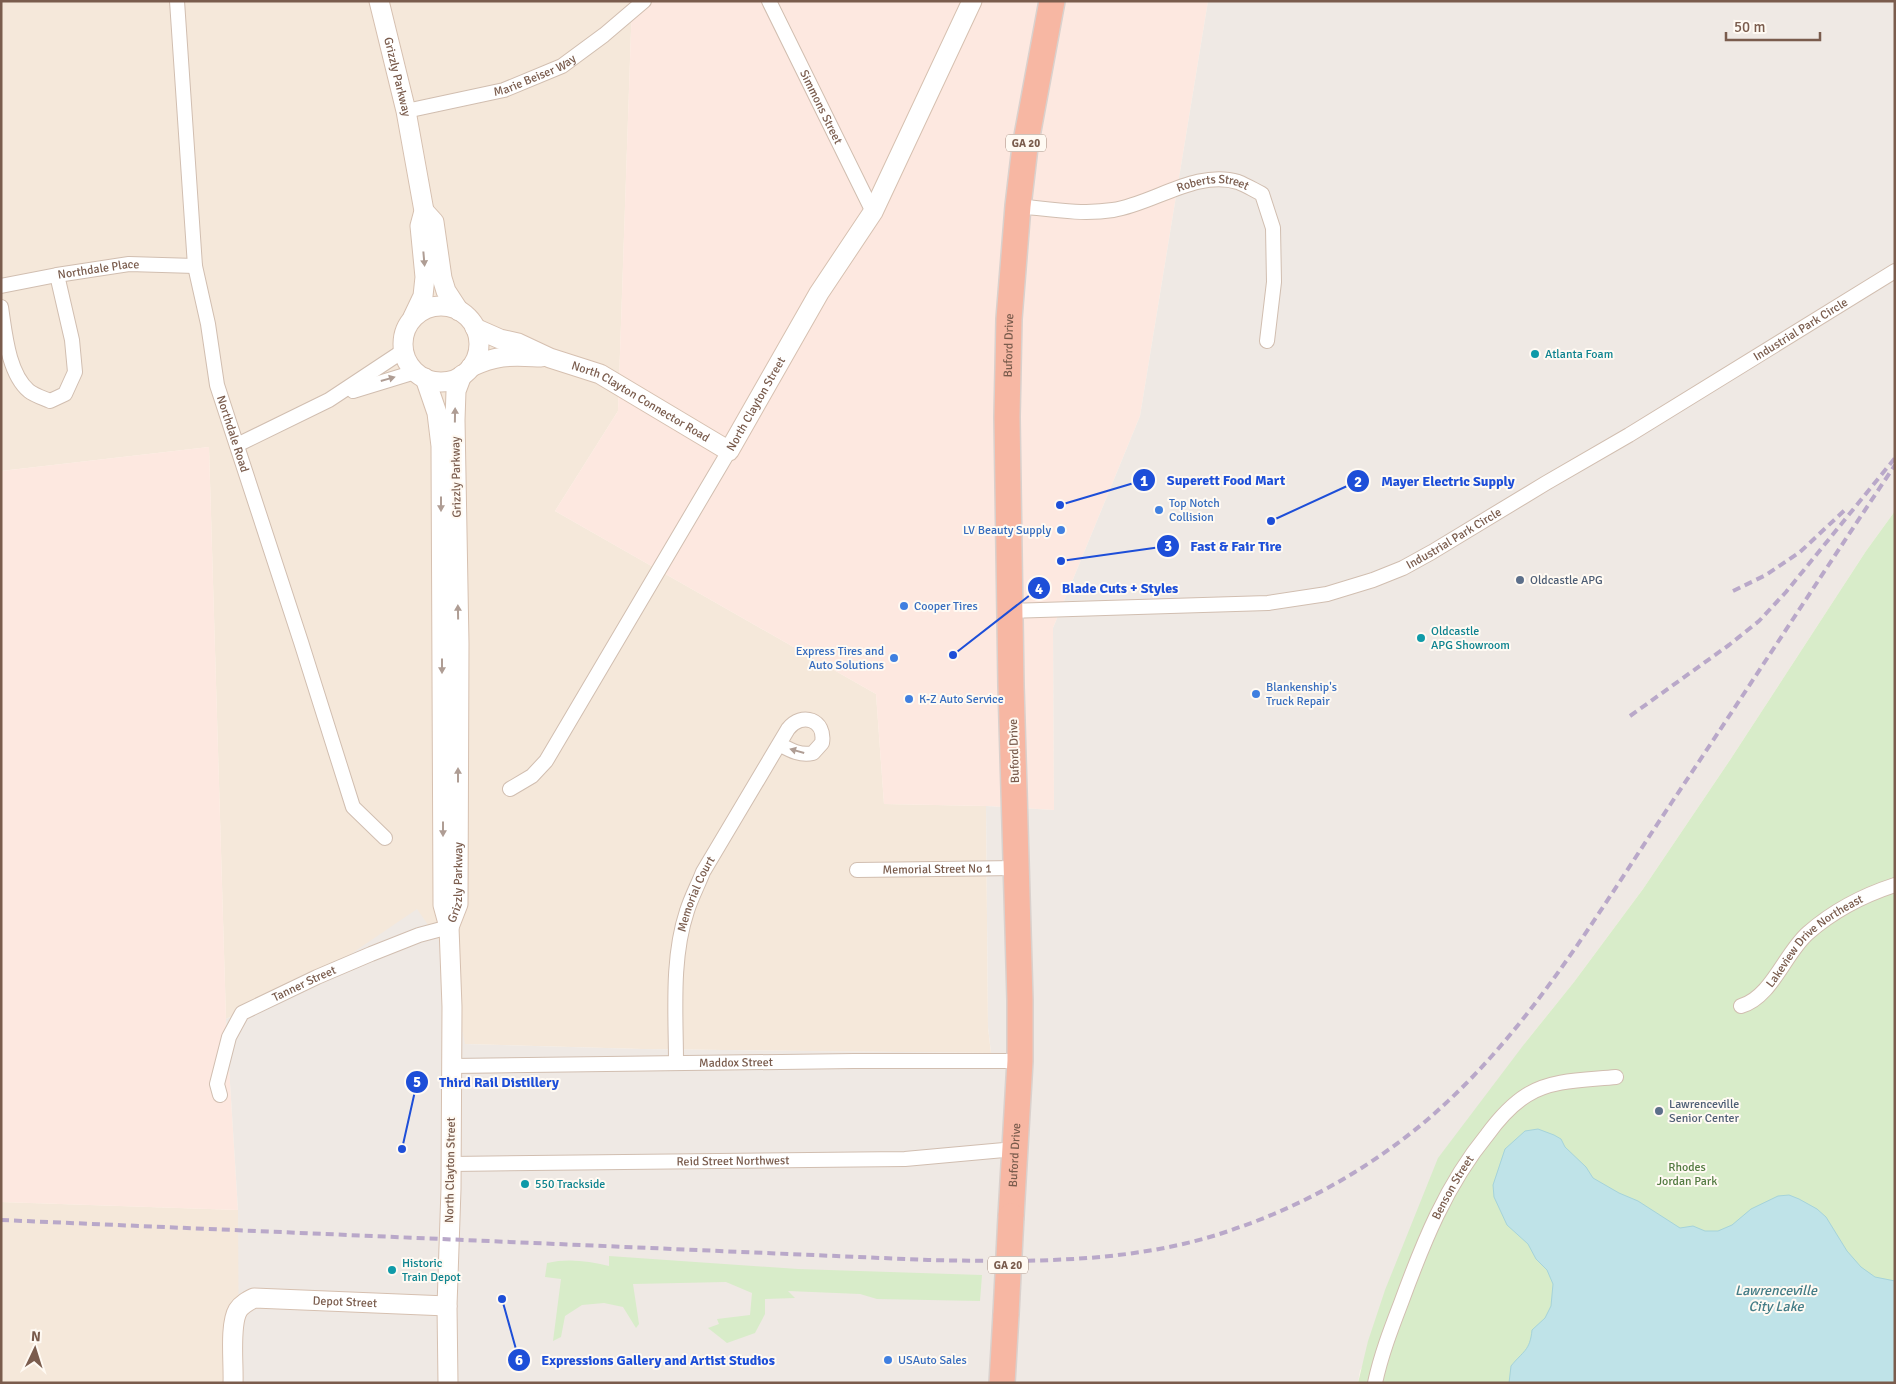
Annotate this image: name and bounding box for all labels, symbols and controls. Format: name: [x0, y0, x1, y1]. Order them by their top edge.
scale bar: [1726, 10, 1820, 42]
text: 50 m: [1734, 18, 1765, 36]
street label: Grizzly Parkway: [380, 36, 414, 118]
street label: Marie Beiser Way: [492, 51, 579, 100]
street label: Simmons Street: [796, 67, 845, 147]
road number: GA 20: [1006, 134, 1046, 152]
street label: Roberts Street: [1175, 172, 1251, 196]
one-way arrow: [420, 251, 428, 267]
street label: Northdale Place: [57, 257, 139, 283]
street label: Industrial Park Circle: [1751, 295, 1851, 364]
street label: Buford Drive: [1001, 313, 1017, 378]
place label: Atlanta Foam: [1545, 347, 1613, 362]
marker: Atlanta Foam: [1529, 348, 1541, 360]
street label: North Clayton Street: [724, 354, 789, 454]
street label: North Clayton Connector Road: [569, 358, 712, 446]
one-way arrow: [381, 375, 396, 383]
street label: Northdale Road: [213, 394, 252, 474]
one-way arrow: [451, 407, 459, 423]
street label: Grizzly Parkway: [448, 436, 465, 518]
callout: Superett Food Mart: [1132, 466, 1295, 495]
callout: Mayer Electric Supply: [1346, 467, 1525, 496]
text: 1: [1140, 472, 1148, 490]
text: Superett Food Mart: [1167, 472, 1286, 489]
text: 2: [1354, 473, 1362, 491]
text: Mayer Electric Supply: [1381, 473, 1515, 490]
one-way arrow: [437, 496, 445, 512]
place label: Top Notch Collision: [1169, 496, 1220, 525]
marker: Top Notch Collision: [1153, 504, 1165, 516]
street label: Industrial Park Circle: [1404, 505, 1504, 573]
place label: LV Beauty Supply: [963, 523, 1051, 538]
marker: LV Beauty Supply: [1055, 524, 1067, 536]
callout: Fast & Fair Tire: [1155, 531, 1292, 560]
text: 3: [1164, 537, 1172, 555]
text: Fast & Fair Tire: [1190, 538, 1282, 555]
place label: Oldcastle APG: [1530, 573, 1603, 588]
callout: Blade Cuts + Styles: [1027, 574, 1188, 603]
marker: Oldcastle APG: [1514, 574, 1526, 586]
text: 4: [1035, 580, 1043, 598]
text: Blade Cuts + Styles: [1062, 580, 1178, 597]
place label: Cooper Tires: [914, 599, 978, 614]
marker: Cooper Tires: [898, 600, 910, 612]
one-way arrow: [454, 604, 462, 620]
place label: Oldcastle APG Showroom: [1431, 624, 1510, 653]
marker: Oldcastle APG Showroom: [1415, 632, 1427, 644]
place label: Express Tires and Auto Solutions: [796, 644, 884, 673]
marker: Express Tires and Auto Solutions: [888, 652, 900, 664]
one-way arrow: [438, 658, 446, 674]
place label: Blankenship's Truck Repair: [1266, 680, 1337, 709]
marker: Blankenship's Truck Repair: [1250, 688, 1262, 700]
place label: K-Z Auto Service: [919, 692, 1004, 707]
marker: K-Z Auto Service: [903, 693, 915, 705]
street label: Buford Drive: [1006, 719, 1023, 783]
one-way arrow: [790, 747, 805, 755]
one-way arrow: [454, 766, 462, 782]
one-way arrow: [439, 821, 447, 837]
street label: Grizzly Parkway: [444, 842, 466, 925]
street label: Memorial Court: [675, 854, 719, 934]
street label: Memorial Street No 1: [882, 861, 992, 878]
street label: Lakeview Drive Northeast: [1763, 892, 1866, 991]
street label: Tanner Street: [270, 963, 338, 1005]
street label: Maddox Street: [699, 1055, 773, 1071]
callout: Third Rail Distillery: [404, 1067, 569, 1096]
text: 5: [413, 1073, 421, 1091]
text: Third Rail Distillery: [439, 1074, 559, 1091]
place label: Lawrenceville Senior Center: [1669, 1097, 1740, 1126]
marker: Lawrenceville Senior Center: [1653, 1105, 1665, 1117]
street label: North Clayton Street: [442, 1117, 459, 1223]
street label: Buford Drive: [1006, 1123, 1024, 1188]
street label: Reid Street Northwest: [676, 1153, 790, 1170]
street label: Benson Street: [1429, 1153, 1477, 1222]
park label: Rhodes Jordan Park: [1657, 1160, 1717, 1189]
place label: 550 Trackside: [535, 1177, 605, 1192]
marker: 550 Trackside: [519, 1178, 531, 1190]
place label: Historic Train Depot: [402, 1256, 461, 1285]
road number: GA 20: [988, 1256, 1028, 1274]
marker: Historic Train Depot: [386, 1264, 398, 1276]
water label: Lawrenceville City Lake: [1735, 1282, 1818, 1315]
street label: Depot Street: [312, 1293, 377, 1311]
north arrow: [10, 1324, 60, 1374]
text: N: [30, 1328, 41, 1345]
callout: Expressions Gallery and Artist Studios: [506, 1345, 785, 1374]
text: 6: [515, 1351, 523, 1369]
text: Expressions Gallery and Artist Studios: [541, 1352, 775, 1369]
place label: USAuto Sales: [898, 1353, 967, 1368]
marker: USAuto Sales: [882, 1354, 894, 1366]

